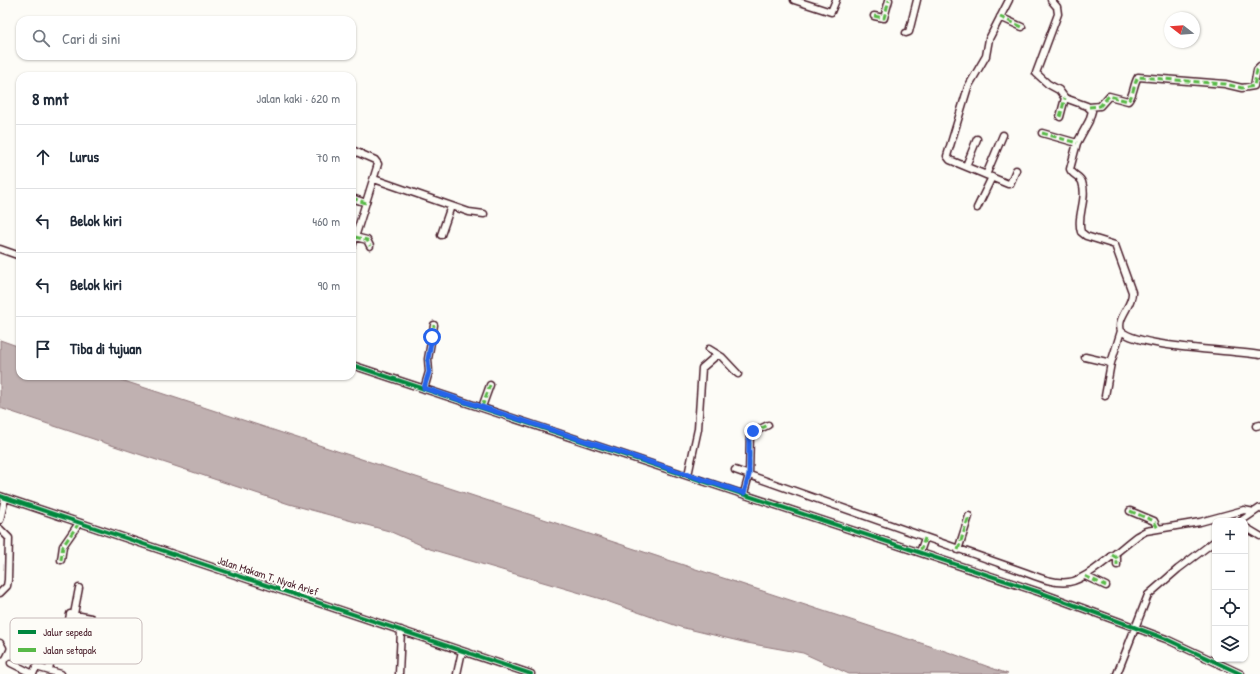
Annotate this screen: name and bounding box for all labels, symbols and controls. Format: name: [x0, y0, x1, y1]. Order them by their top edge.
north arrow: [1164, 12, 1200, 48]
search box: [16, 16, 356, 60]
icon: search: [30, 27, 52, 49]
text: Cari di sini: [62, 28, 121, 49]
text: 8 mnt: [32, 87, 68, 110]
text: Jalan kaki · 620 m: [256, 89, 340, 107]
icon: ahead: [32, 146, 54, 168]
text: Lurus: [70, 146, 99, 167]
text: 70 m: [316, 148, 340, 166]
icon: left: [32, 210, 54, 232]
text: Belok kiri: [70, 210, 122, 231]
text: 460 m: [312, 212, 340, 230]
icon: left: [32, 274, 54, 296]
text: Belok kiri: [70, 274, 122, 295]
text: 90 m: [318, 276, 340, 294]
route start: [423, 328, 441, 346]
icon: arrive: [32, 338, 54, 360]
text: Tiba di tujuan: [70, 338, 142, 359]
route end: [744, 422, 762, 440]
map controls: [1212, 518, 1248, 662]
button: +: [1212, 518, 1248, 554]
street label: Jalan Makam T. Nyak Arief: [216, 553, 320, 599]
button: −: [1212, 554, 1248, 590]
button: locate: [1212, 590, 1248, 626]
legend: [10, 618, 142, 664]
text: Jalur sepeda: [43, 625, 92, 639]
button: layers: [1212, 626, 1248, 662]
text: Jalan setapak: [43, 643, 97, 657]

